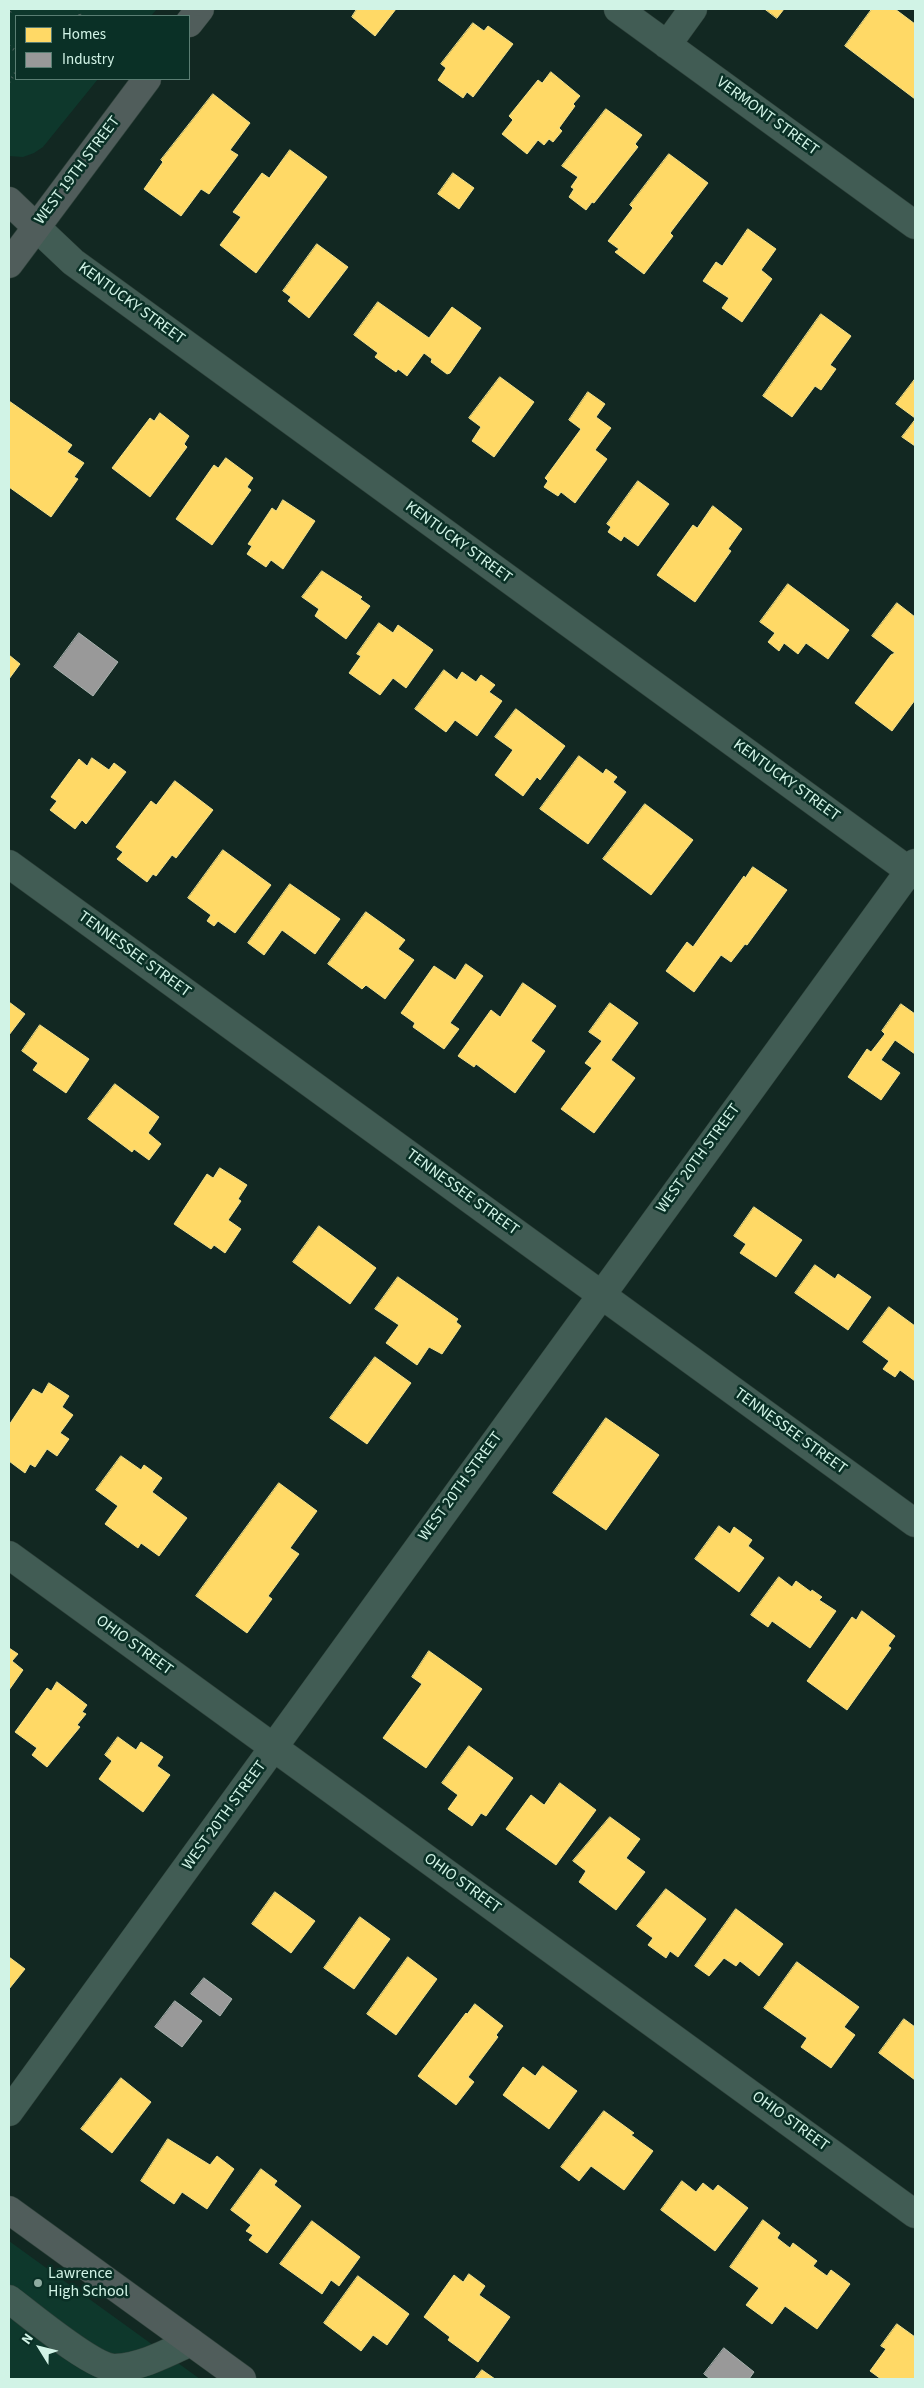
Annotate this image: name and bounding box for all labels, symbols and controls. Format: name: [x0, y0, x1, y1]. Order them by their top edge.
legend: [15, 15, 190, 80]
text: Homes: [62, 24, 106, 45]
text: Industry: [62, 49, 114, 70]
street label: VERMONT STREET: [712, 74, 822, 160]
street label: WEST 19TH STREET: [31, 113, 125, 229]
street label: KENTUCKY STREET: [74, 259, 188, 349]
street label: KENTUCKY STREET: [401, 498, 515, 588]
street label: KENTUCKY STREET: [729, 736, 843, 826]
street label: TENNESSEE STREET: [74, 908, 194, 1002]
street label: WEST 20TH STREET: [653, 1101, 745, 1217]
street label: TENNESSEE STREET: [402, 1146, 522, 1240]
street label: TENNESSEE STREET: [730, 1385, 850, 1479]
street label: WEST 20TH STREET: [415, 1429, 507, 1545]
street label: OHIO STREET: [92, 1612, 176, 1680]
street label: WEST 20TH STREET: [179, 1758, 271, 1874]
street label: OHIO STREET: [420, 1850, 504, 1918]
street label: OHIO STREET: [748, 2088, 832, 2156]
place label: Lawrence High School: [48, 2264, 128, 2302]
marker: Lawrence High School: [32, 2277, 44, 2289]
north arrow: [15, 2323, 65, 2373]
text: N: [17, 2330, 39, 2349]

